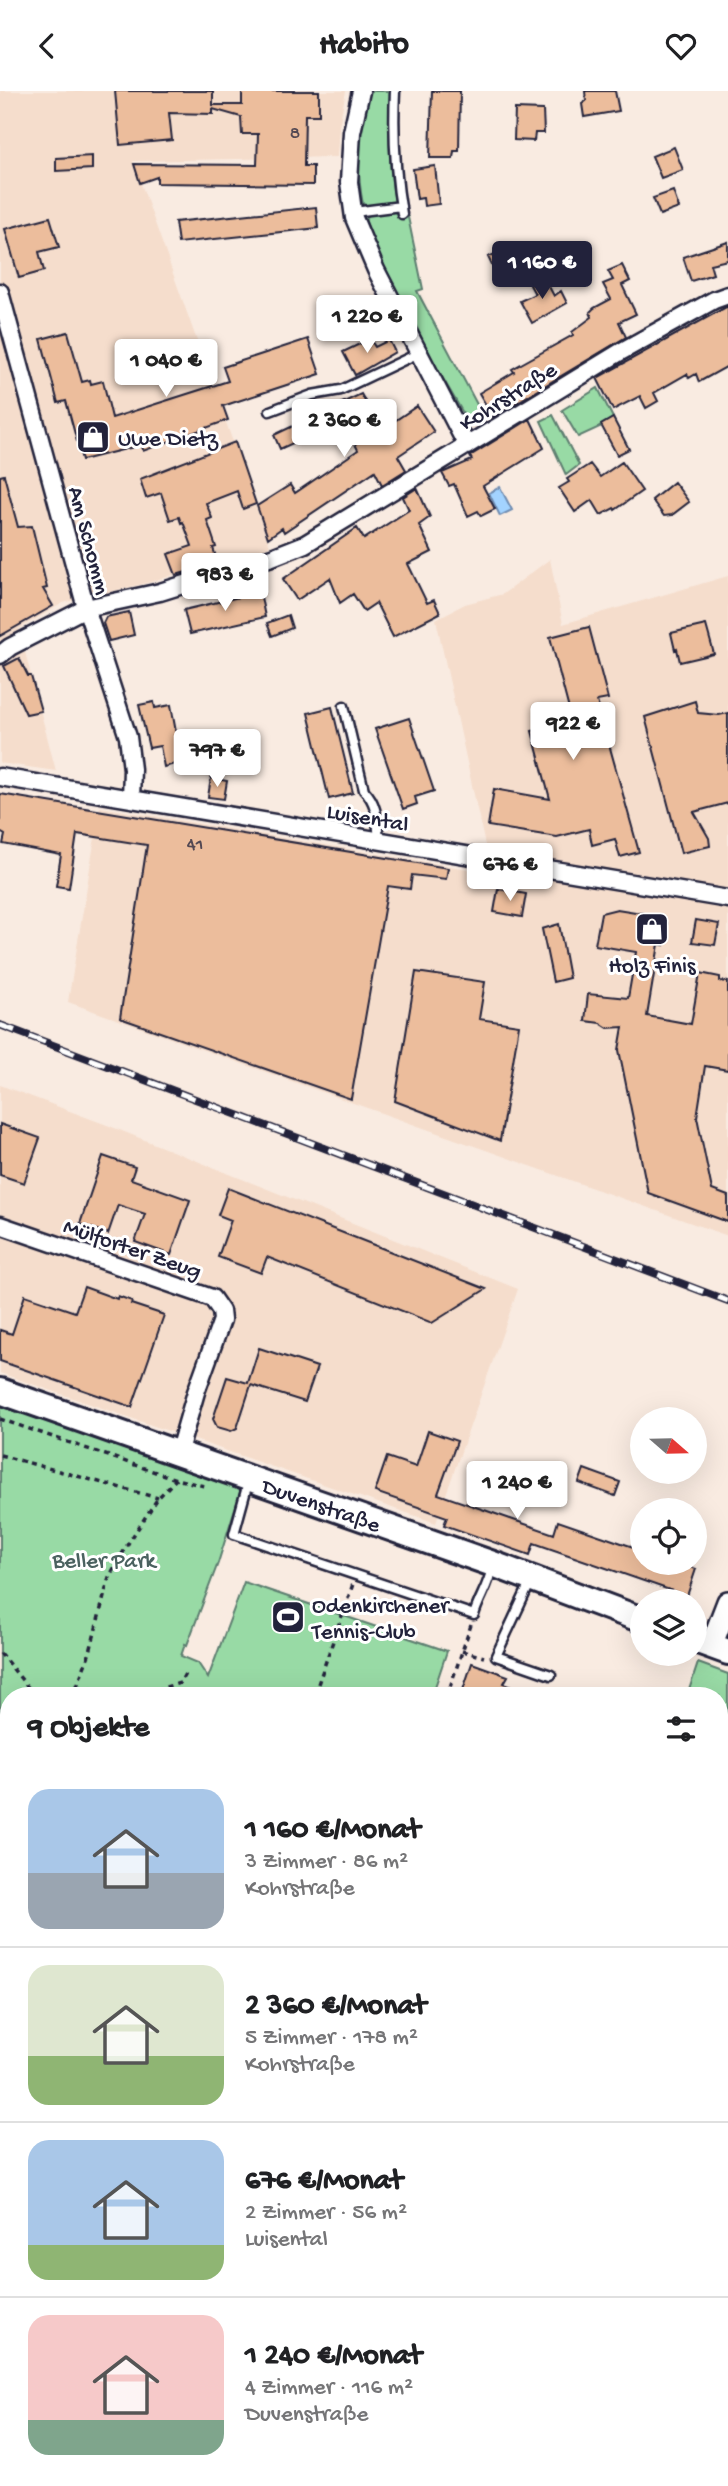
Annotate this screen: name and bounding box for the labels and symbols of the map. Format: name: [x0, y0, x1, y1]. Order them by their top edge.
house number: 8: [290, 123, 300, 146]
pin: 1 160 €: [477, 241, 607, 301]
pin: 1 220 €: [302, 295, 432, 355]
pin: 1 040 €: [101, 339, 231, 399]
street label: Kohrstraße: [455, 357, 563, 438]
pin: 2 360 €: [279, 399, 409, 459]
shop icon: Uwe Dietz: [74, 418, 112, 456]
place label: Uwe Dietz: [118, 427, 219, 454]
street label: Am Schomm: [60, 484, 115, 598]
pin: 983 €: [176, 553, 274, 613]
pin: 922 €: [524, 703, 622, 762]
pin: 797 €: [168, 729, 266, 789]
street label: Luisental: [324, 799, 410, 840]
house number: 41: [187, 834, 203, 857]
pin: 676 €: [461, 843, 559, 903]
shop icon: Holz Finis: [633, 910, 671, 948]
place label: Holz Finis: [609, 954, 696, 981]
street label: Mülforter Zeug: [59, 1214, 205, 1287]
north arrow: [630, 1407, 707, 1484]
pin: 1 240 €: [452, 1461, 582, 1521]
street label: Duvenstraße: [256, 1473, 384, 1541]
park label: Beller Park: [51, 1549, 158, 1576]
place label: Odenkirchener Tennis-Club: [310, 1594, 450, 1647]
sports icon: Odenkirchener Tennis-Club: [269, 1598, 307, 1636]

